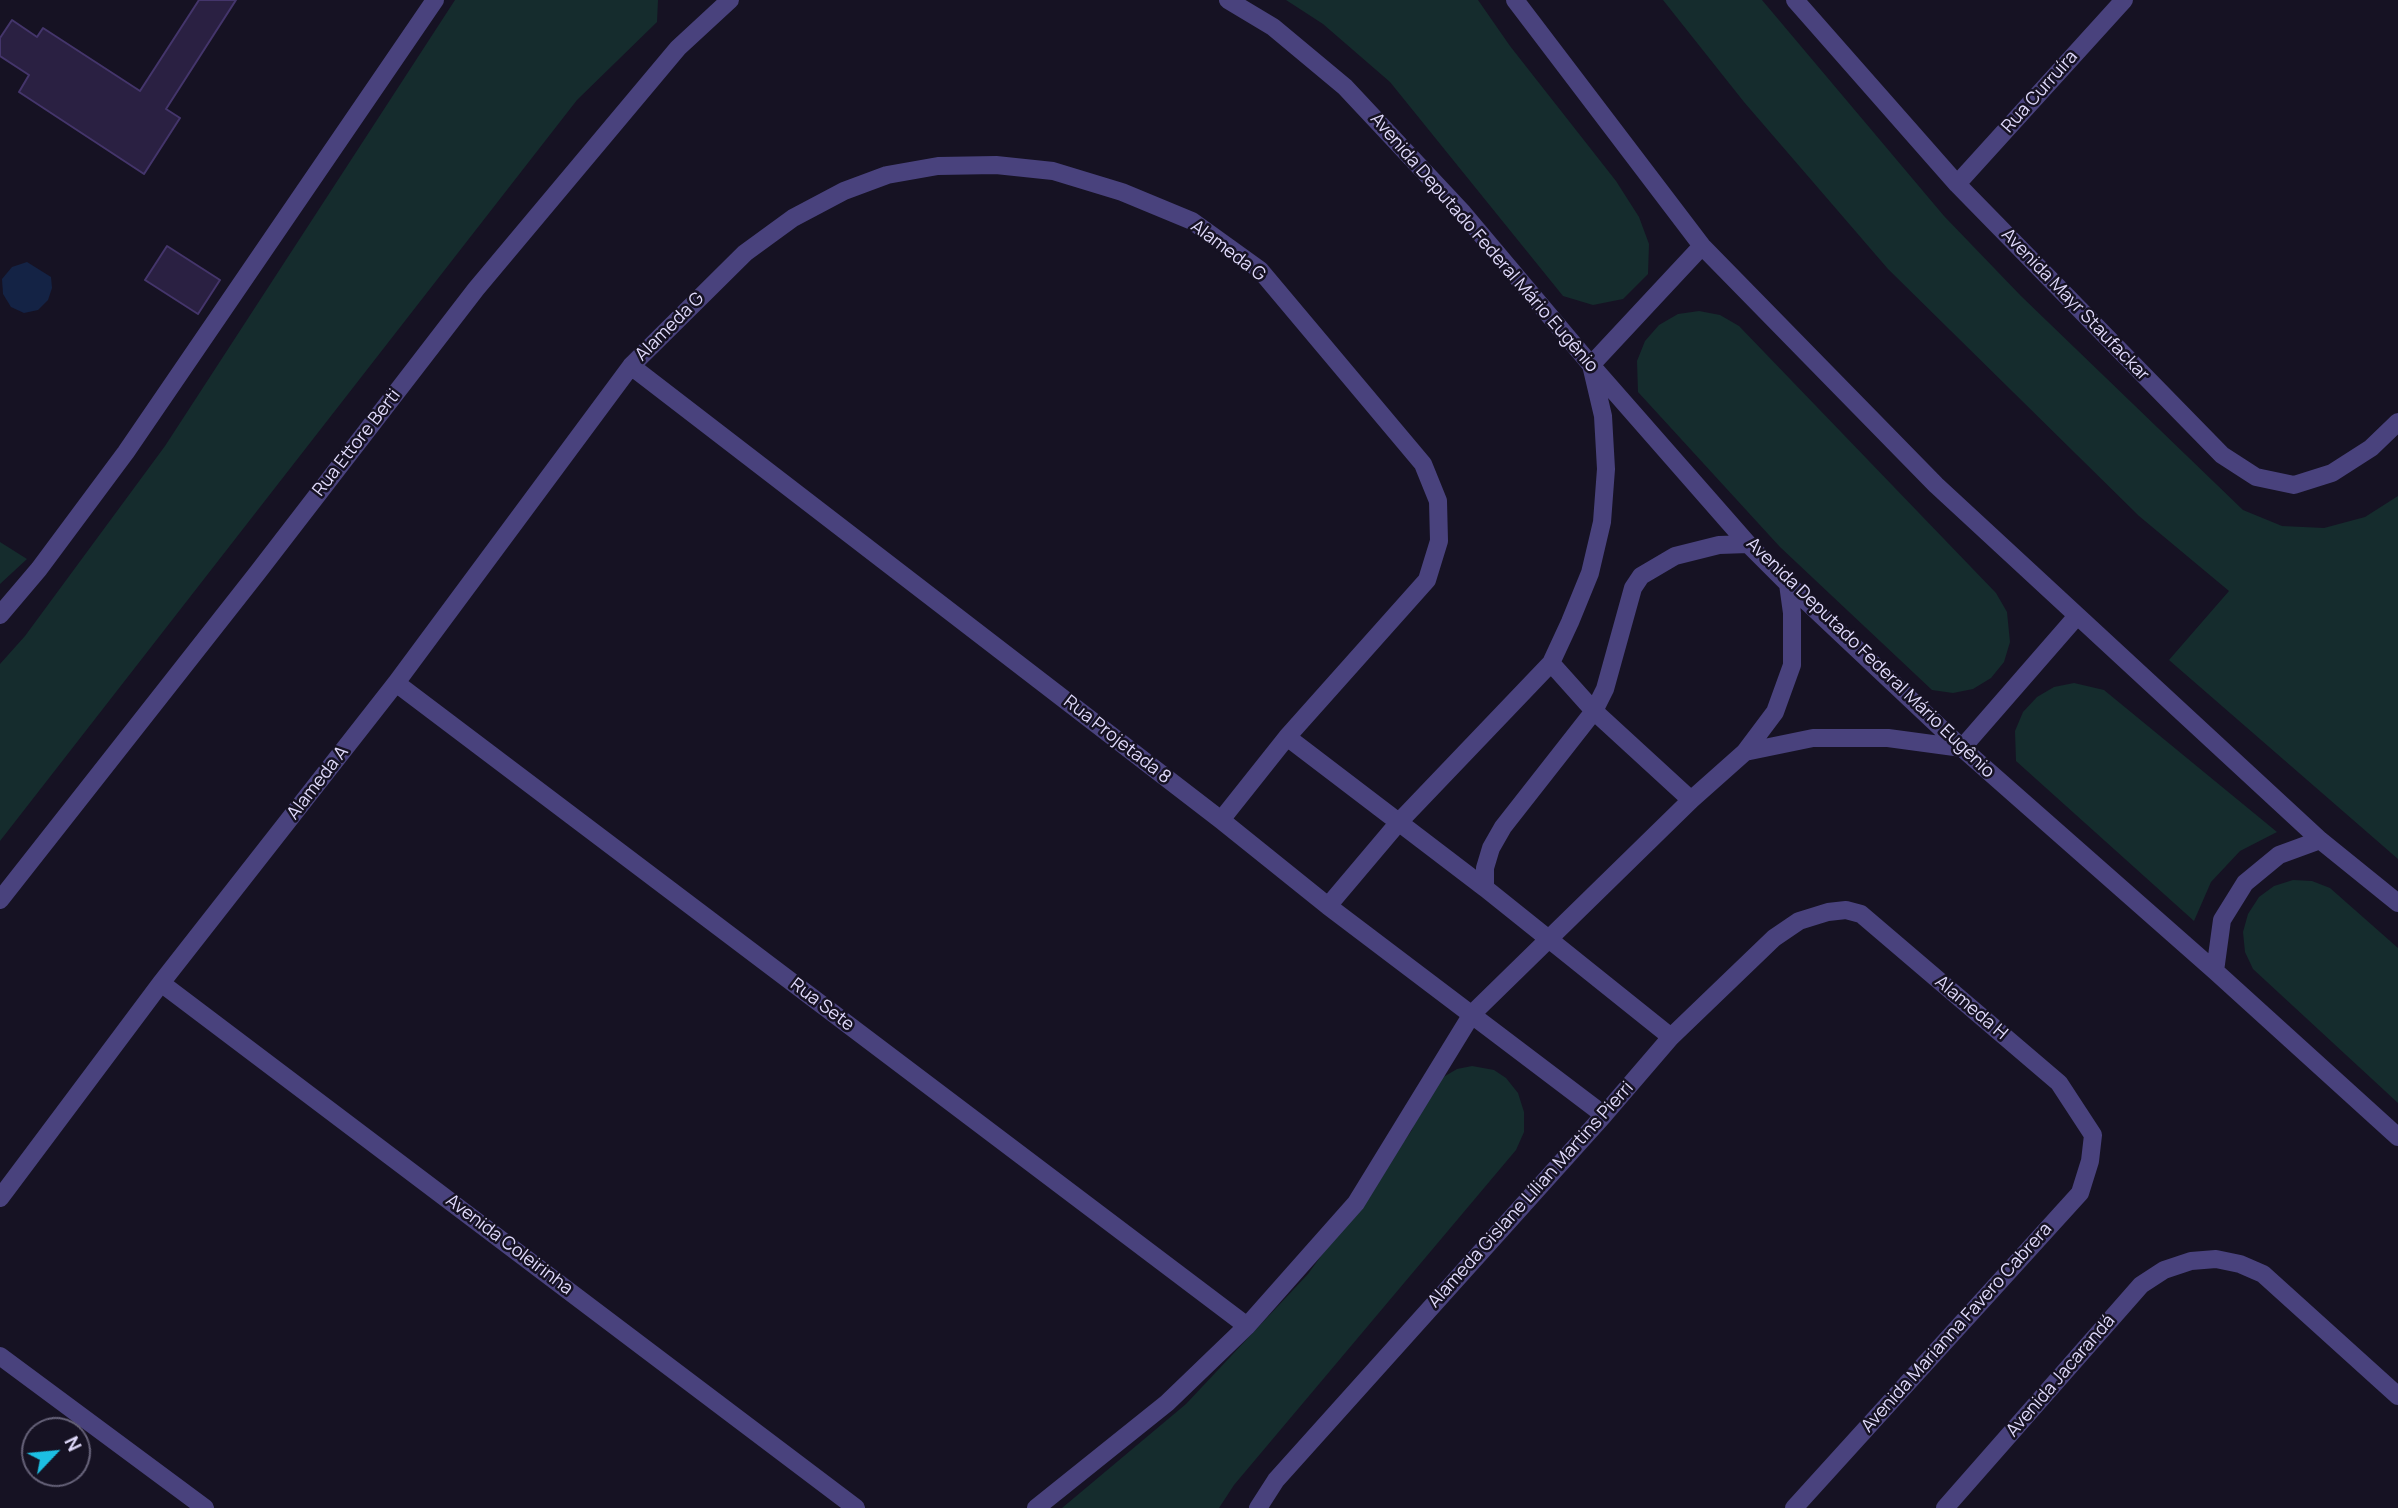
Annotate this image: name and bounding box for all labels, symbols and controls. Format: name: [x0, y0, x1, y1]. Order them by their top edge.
street label: Rua Curruíra: [1997, 46, 2083, 138]
street label: Avenida Deputado Federal Mário Eugênio: [1365, 109, 1603, 377]
street label: Alameda G: [1186, 216, 1270, 286]
street label: Avenida Mayr Staufackar: [1997, 224, 2153, 386]
street label: Alameda G: [631, 288, 709, 366]
street label: Rua Ettore Berti: [309, 385, 405, 501]
street label: Avenida Deputado Federal Mário Eugênio: [1741, 533, 1999, 783]
street label: Rua Projetada 8: [1059, 691, 1175, 789]
street label: Alameda A: [283, 742, 353, 824]
street label: Alameda H: [1930, 971, 2012, 1045]
street label: Rua Sete: [786, 974, 858, 1036]
street label: Alameda Gislane Lílian Martins Pierri: [1424, 1078, 1638, 1312]
street label: Avenida Coleirinha: [441, 1190, 577, 1300]
street label: Avenida Marianna Favero Cabrera: [1857, 1219, 2057, 1437]
street label: Avenida Jacarandá: [2002, 1311, 2120, 1441]
north arrow: [21, 1417, 91, 1487]
text: N: [58, 1432, 88, 1456]

